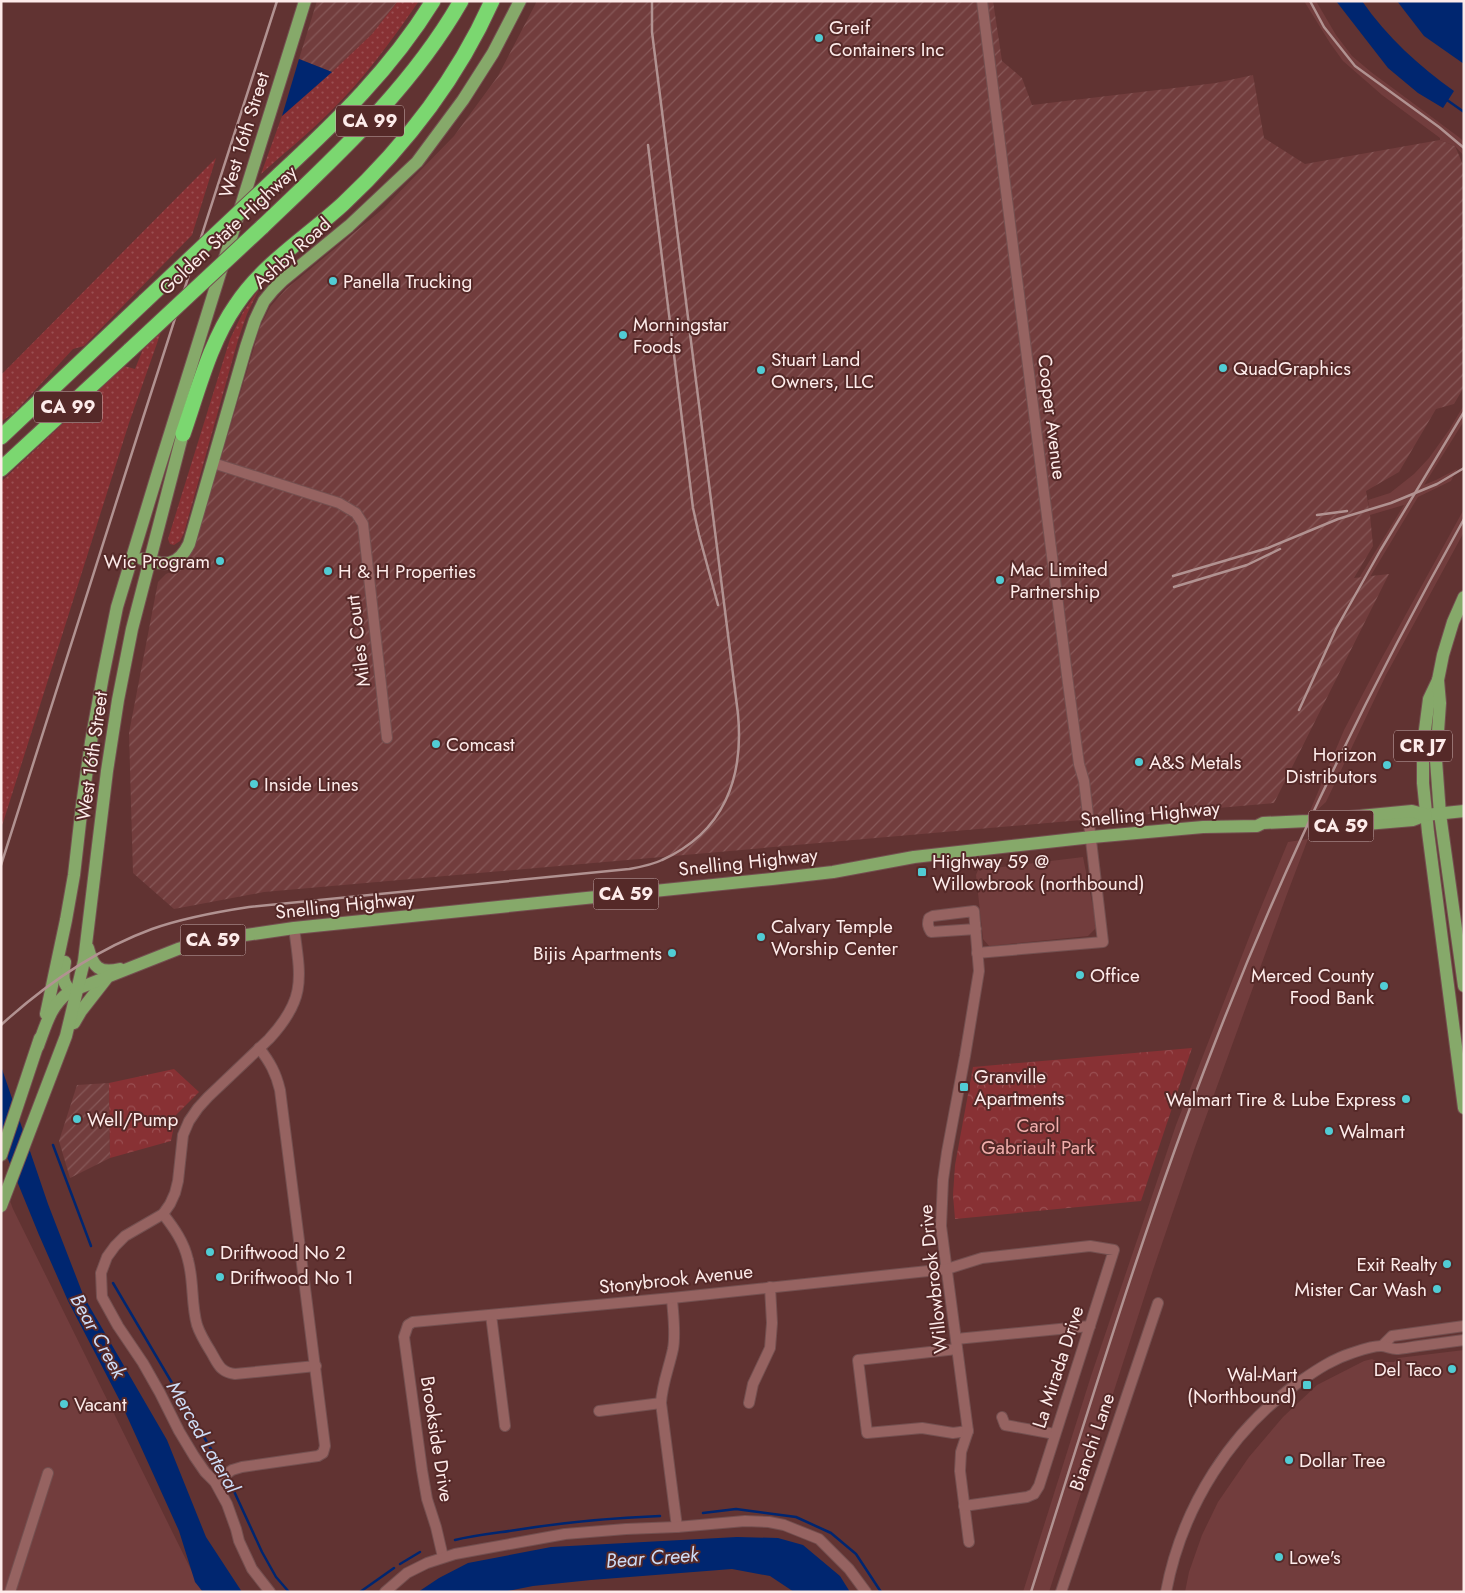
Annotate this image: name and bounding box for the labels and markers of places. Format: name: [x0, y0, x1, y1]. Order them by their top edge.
place label: Greif Containers Inc: [829, 14, 944, 63]
marker: Greif Containers Inc: [813, 32, 825, 44]
place label: Panella Trucking: [343, 268, 472, 295]
marker: Panella Trucking: [327, 275, 339, 287]
place label: Morningstar Foods: [633, 311, 729, 360]
marker: Morningstar Foods: [617, 329, 629, 341]
place label: Stuart Land Owners, LLC: [771, 346, 874, 395]
place label: QuadGraphics: [1233, 355, 1351, 382]
marker: QuadGraphics: [1217, 362, 1229, 374]
marker: Stuart Land Owners, LLC: [755, 364, 767, 376]
place label: Wic Program: [104, 548, 210, 575]
marker: Wic Program: [214, 555, 226, 567]
place label: Mac Limited Partnership: [1010, 556, 1108, 605]
place label: H & H Properties: [338, 558, 476, 585]
marker: H & H Properties: [322, 565, 334, 577]
marker: Mac Limited Partnership: [994, 574, 1006, 586]
place label: Comcast: [446, 731, 515, 758]
marker: Comcast: [430, 738, 442, 750]
place label: Horizon Distributors: [1286, 741, 1377, 790]
place label: A&S Metals: [1149, 749, 1242, 776]
marker: A&S Metals: [1133, 756, 1145, 768]
marker: Horizon Distributors: [1381, 759, 1393, 771]
place label: Inside Lines: [264, 771, 359, 798]
marker: Inside Lines: [248, 778, 260, 790]
place label: Highway 59 @ Willowbrook (northbound): [932, 848, 1145, 897]
marker: Highway 59 @ Willowbrook (northbound): [916, 866, 928, 878]
place label: Calvary Temple Worship Center: [771, 913, 898, 962]
marker: Calvary Temple Worship Center: [755, 931, 767, 943]
place label: Bijis Apartments: [533, 940, 662, 967]
marker: Bijis Apartments: [666, 947, 678, 959]
place label: Office: [1090, 962, 1140, 989]
place label: Merced County Food Bank: [1251, 962, 1375, 1011]
marker: Office: [1074, 969, 1086, 981]
marker: Merced County Food Bank: [1378, 980, 1390, 992]
place label: Granville Apartments: [974, 1063, 1065, 1112]
marker: Granville Apartments: [958, 1081, 970, 1093]
place label: Walmart Tire & Lube Express: [1166, 1086, 1396, 1113]
marker: Walmart Tire & Lube Express: [1400, 1093, 1412, 1105]
place label: Well/Pump: [87, 1106, 178, 1133]
marker: Well/Pump: [71, 1113, 83, 1125]
place label: Walmart: [1339, 1118, 1405, 1145]
marker: Walmart: [1323, 1125, 1335, 1137]
place label: Driftwood No 2: [220, 1239, 346, 1266]
marker: Driftwood No 2: [204, 1246, 216, 1258]
place label: Exit Realty: [1357, 1251, 1438, 1278]
marker: Exit Realty: [1441, 1258, 1453, 1270]
place label: Driftwood No 1: [230, 1264, 354, 1291]
marker: Driftwood No 1: [214, 1271, 226, 1283]
place label: Mister Car Wash: [1294, 1276, 1427, 1303]
marker: Mister Car Wash: [1431, 1283, 1443, 1295]
place label: Del Taco: [1374, 1356, 1442, 1383]
place label: Wal-Mart (Northbound): [1187, 1361, 1297, 1410]
marker: Del Taco: [1446, 1363, 1458, 1375]
marker: Wal-Mart (Northbound): [1301, 1379, 1313, 1391]
place label: Vacant: [74, 1391, 127, 1418]
marker: Vacant: [58, 1398, 70, 1410]
place label: Dollar Tree: [1299, 1447, 1386, 1474]
marker: Dollar Tree: [1283, 1454, 1295, 1466]
place label: Lowe's: [1289, 1544, 1341, 1571]
marker: Lowe's: [1273, 1551, 1285, 1563]

